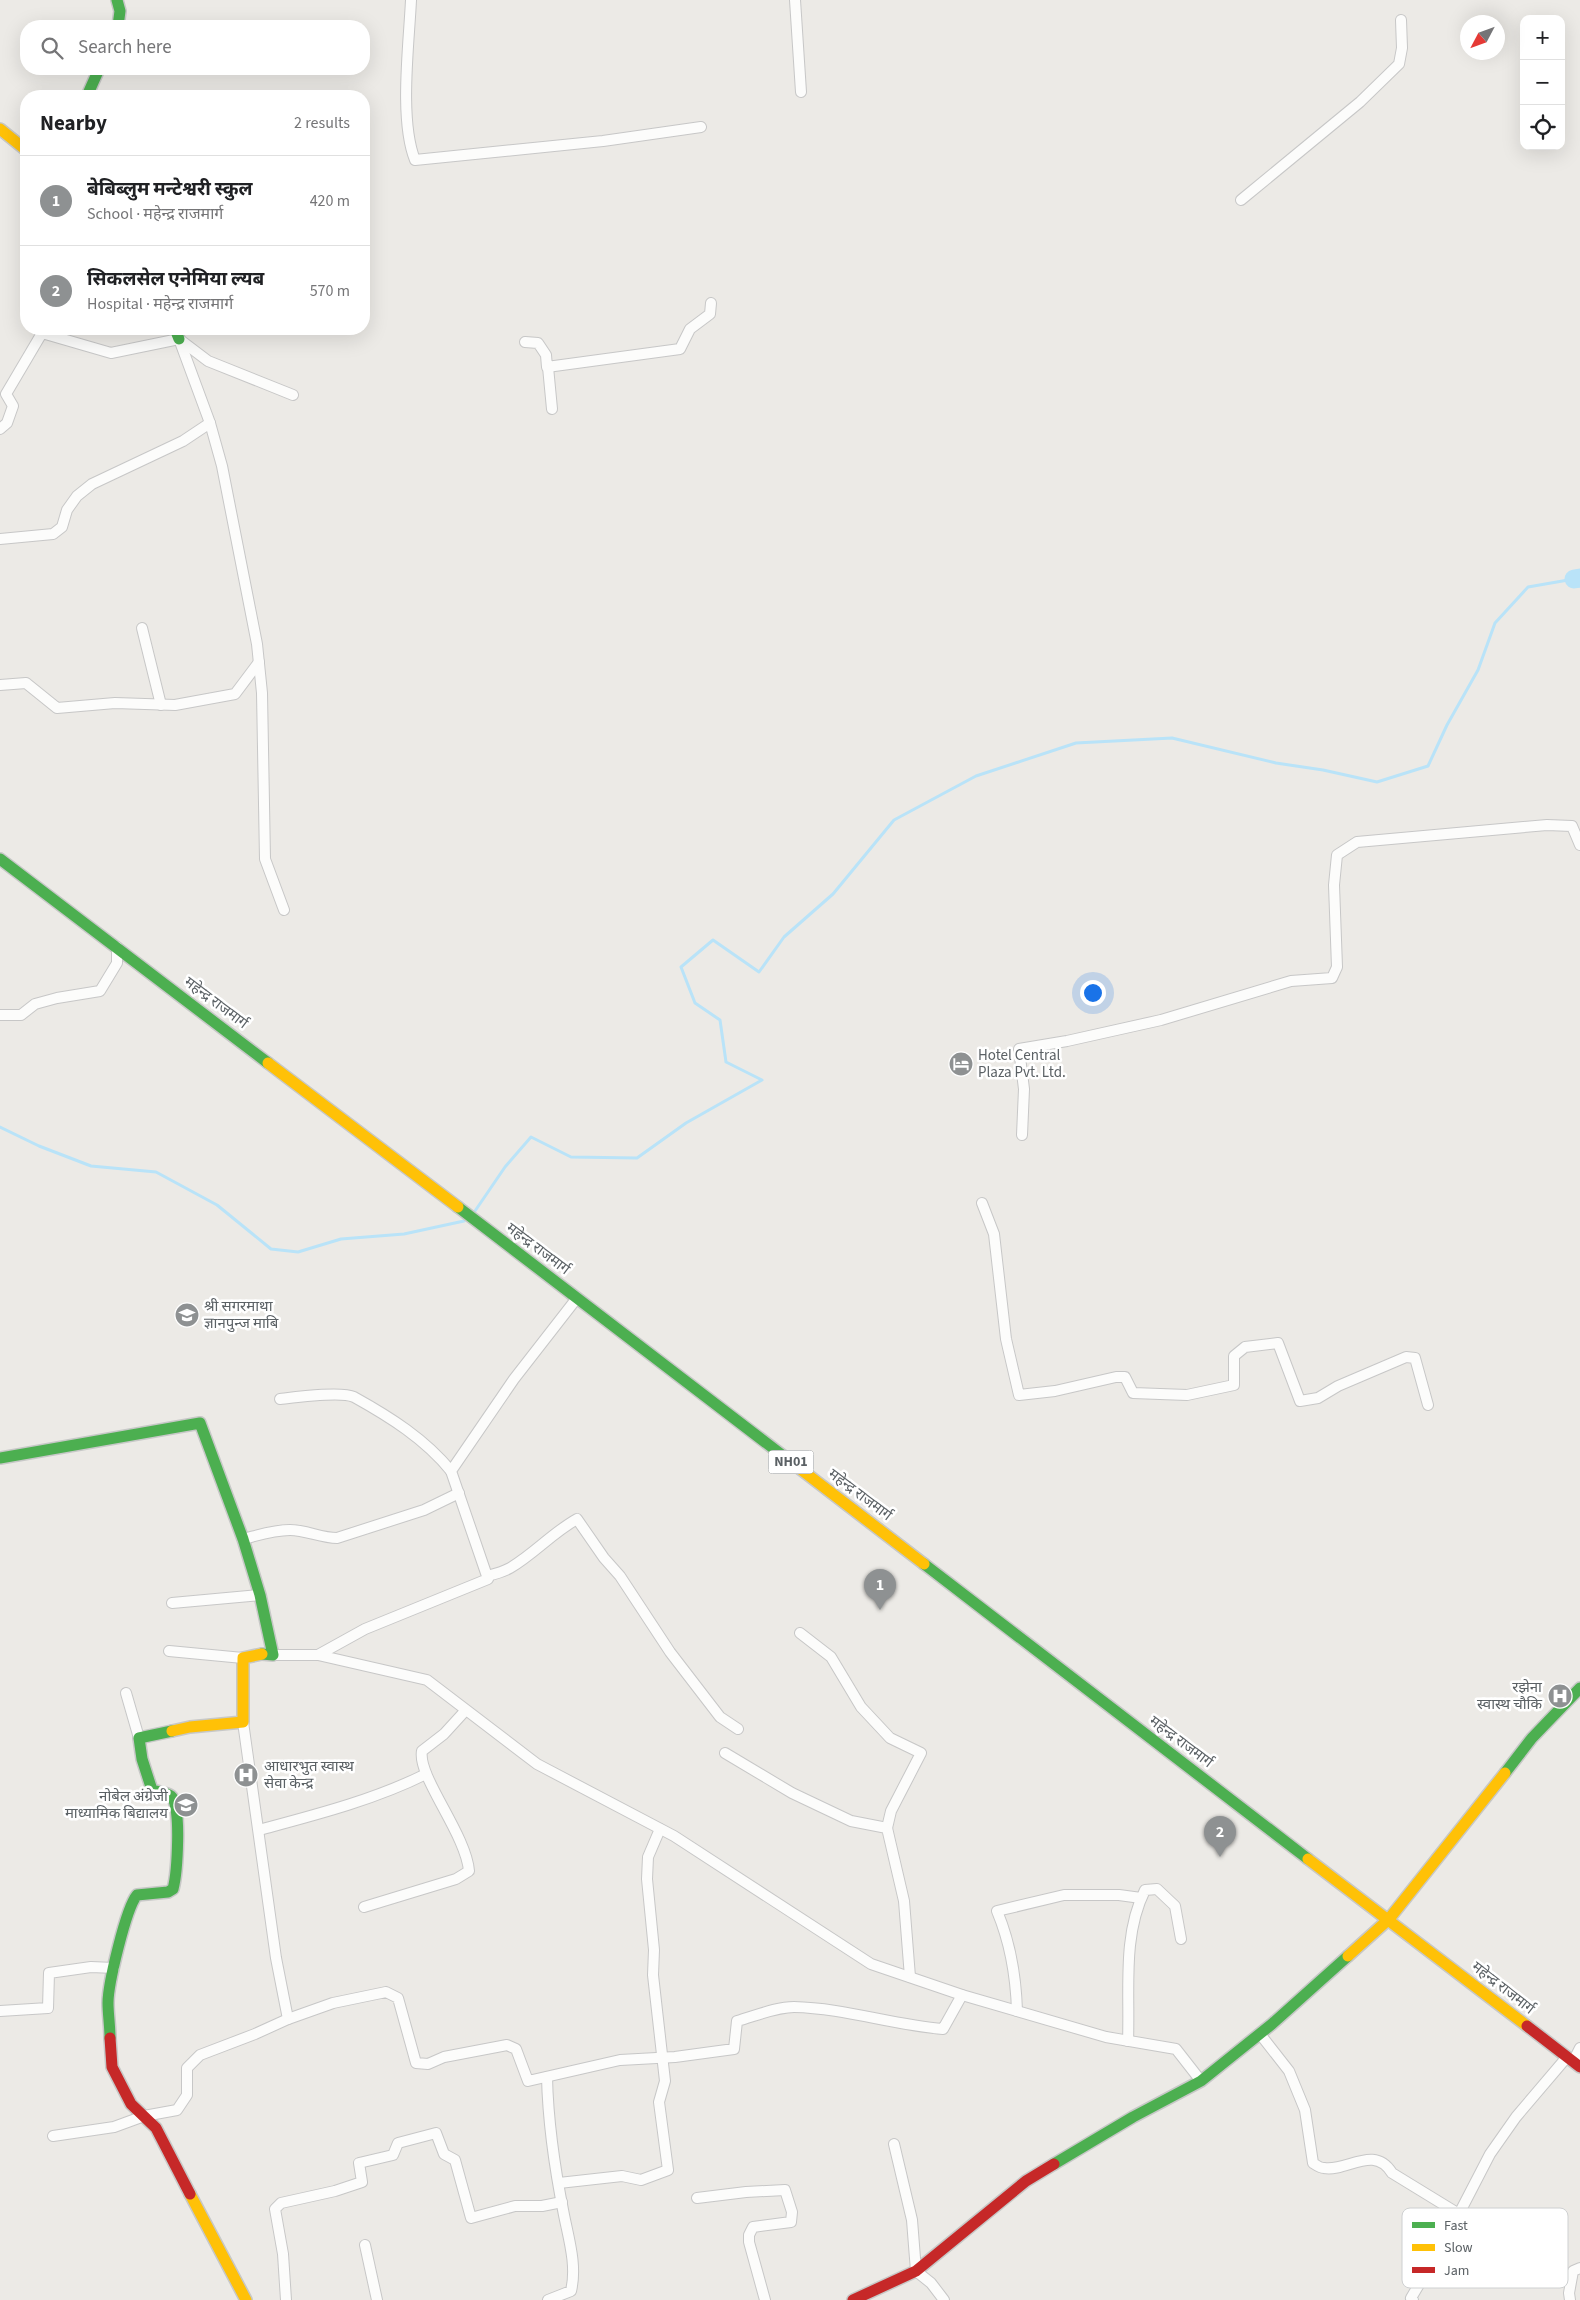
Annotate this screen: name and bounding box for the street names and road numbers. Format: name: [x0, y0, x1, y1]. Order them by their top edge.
street label: महेन्द्र राजमार्ग: [180, 972, 253, 1035]
street label: महेन्द्र राजमार्ग: [502, 1218, 575, 1281]
road number: NH01: [768, 1450, 814, 1474]
street label: महेन्द्र राजमार्ग: [824, 1464, 897, 1527]
street label: महेन्द्र राजमार्ग: [1145, 1711, 1218, 1774]
street label: महेन्द्र राजमार्ग: [1467, 1957, 1540, 2020]

